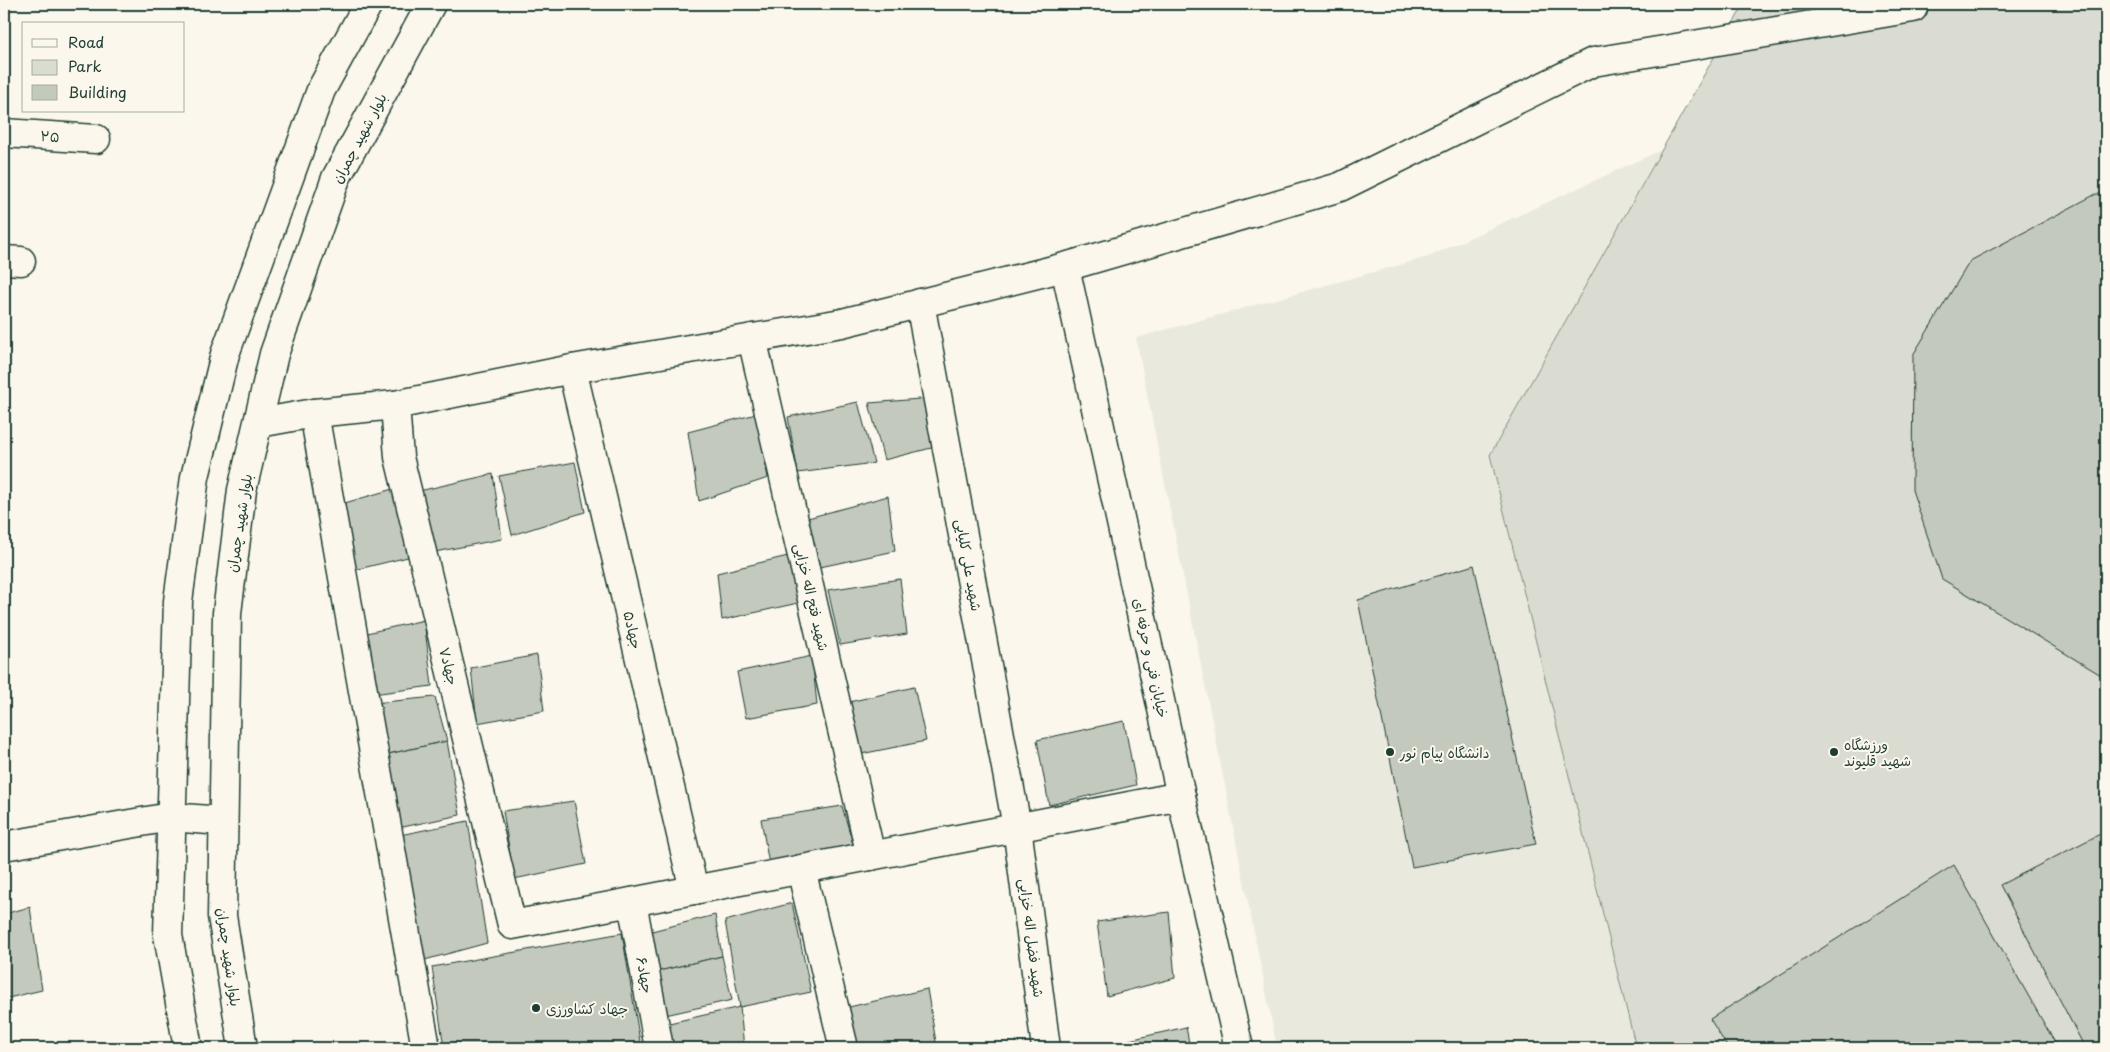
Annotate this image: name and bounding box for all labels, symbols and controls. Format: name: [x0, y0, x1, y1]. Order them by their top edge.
legend: [22, 22, 185, 112]
text: Road: [68, 30, 104, 53]
text: Park: [68, 54, 102, 77]
text: Building: [68, 80, 127, 103]
street label: بلوار شهید چمران: [326, 89, 392, 187]
street label: ۲۵: [40, 125, 60, 147]
street label: بلوار شهید چمران: [221, 472, 257, 574]
street label: شهید علی کلیایی: [951, 517, 987, 613]
street label: شهید فتح اله خزایی: [789, 541, 835, 653]
street label: خیابان فنی و حرفه ای: [1128, 596, 1174, 720]
street label: جهاد۵: [618, 609, 648, 651]
street label: جهاد۷: [434, 645, 464, 687]
place label: ورزشگاه شهید قلیوند: [1844, 734, 1911, 771]
place label: دانشگاه پیام نور: [1399, 742, 1489, 764]
marker: دانشگاه پیام نور: [1384, 746, 1396, 758]
marker: ورزشگاه شهید قلیوند: [1828, 746, 1840, 758]
street label: شهید فضل اله خزایی: [1014, 877, 1050, 999]
street label: بلوار شهید چمران: [212, 906, 246, 1008]
street label: جهاد۶: [631, 955, 659, 995]
place label: جهاد کشاورزی: [546, 998, 628, 1019]
marker: جهاد کشاورزی: [530, 1002, 542, 1014]

